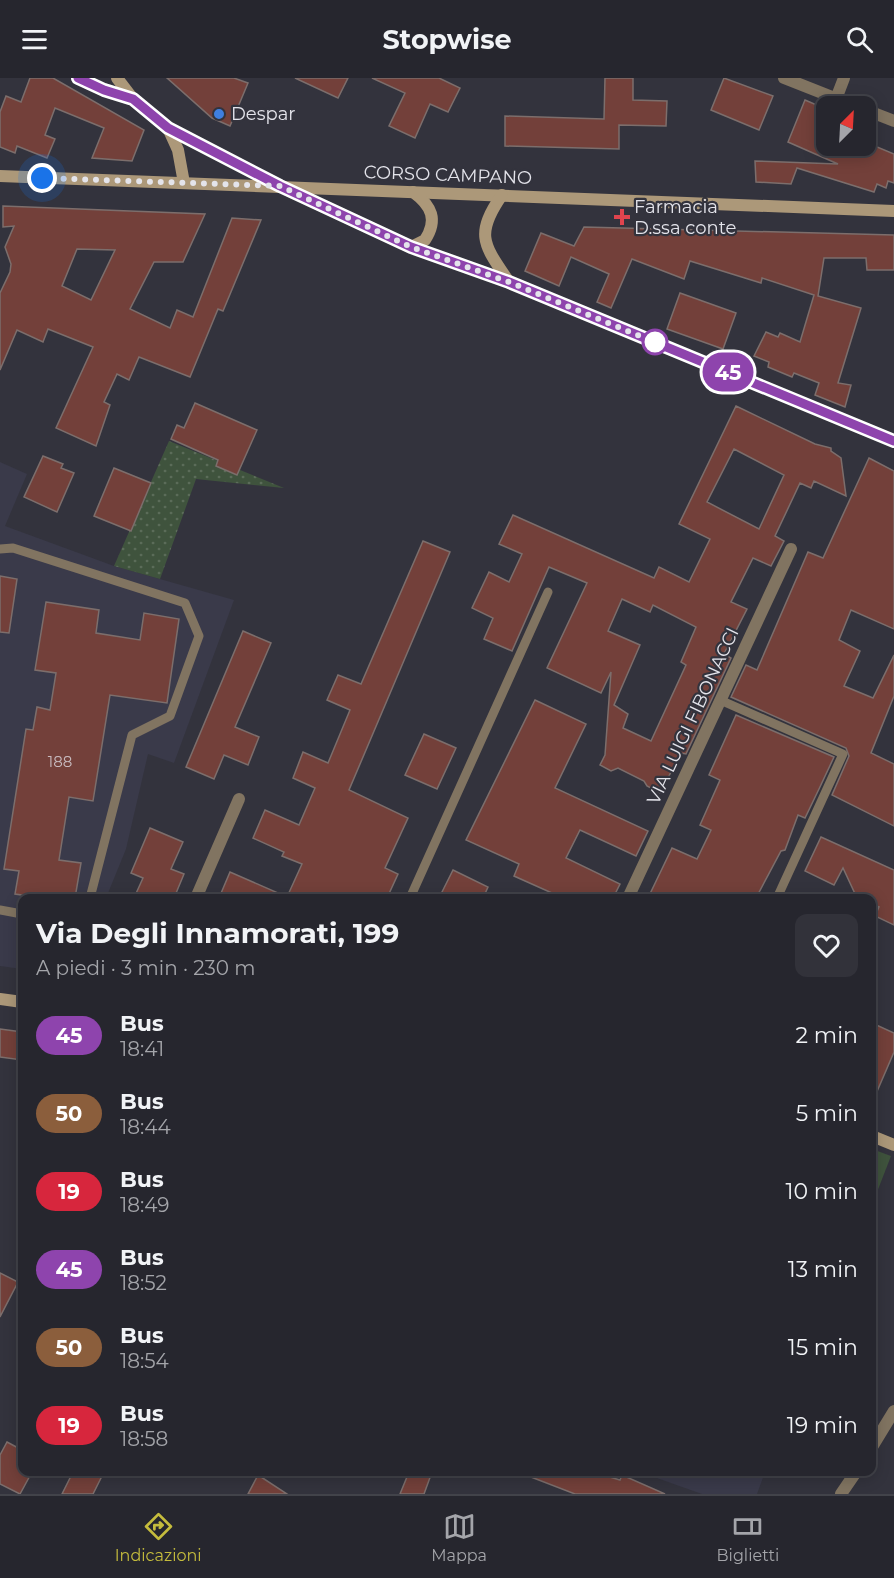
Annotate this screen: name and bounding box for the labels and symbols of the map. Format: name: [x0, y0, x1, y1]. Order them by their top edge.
north arrow: [816, 96, 876, 156]
place label: Despar: [231, 103, 296, 125]
marker: Despar: [212, 107, 226, 121]
street label: CORSO CAMPANO: [363, 161, 533, 189]
your location: [27, 163, 57, 193]
place label: Farmacia D.ssa conte: [634, 196, 737, 239]
marker: Farmacia D.ssa conte: [615, 210, 629, 224]
unlabelled marker: [642, 329, 668, 355]
line badge: 45: [701, 352, 755, 392]
street label: VIA LUIGI FIBONACCI: [642, 624, 744, 808]
house number: 188: [48, 752, 72, 771]

